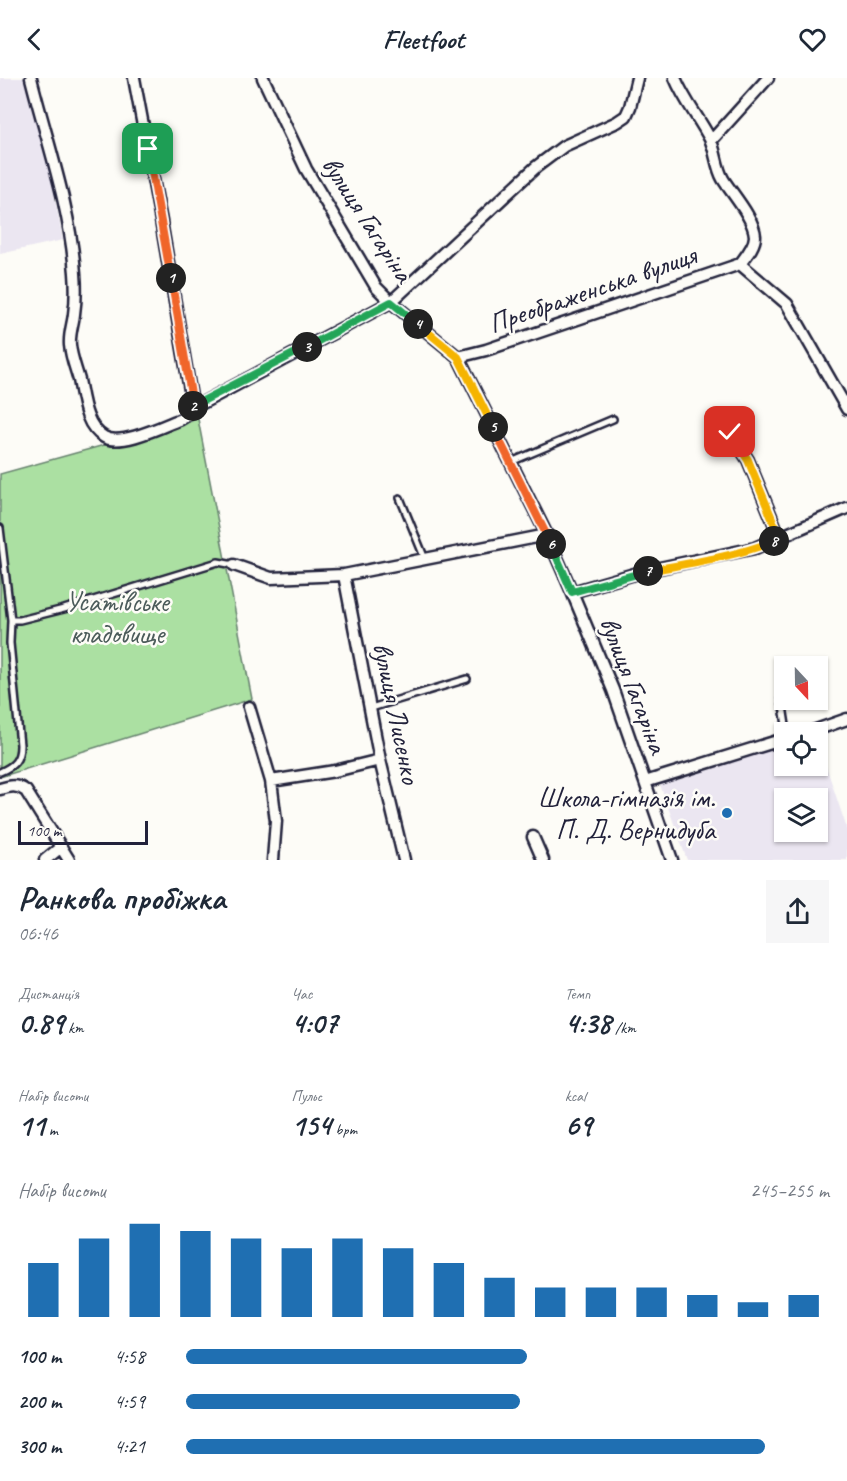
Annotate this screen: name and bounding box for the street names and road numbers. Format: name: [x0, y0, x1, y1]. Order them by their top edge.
street label: вулиця Гагаріна: [314, 149, 423, 290]
street label: Преображенська вулиця: [484, 236, 702, 341]
street label: вулиця Гагаріна: [592, 612, 677, 760]
street label: вулиця Лисенко: [365, 639, 430, 789]

